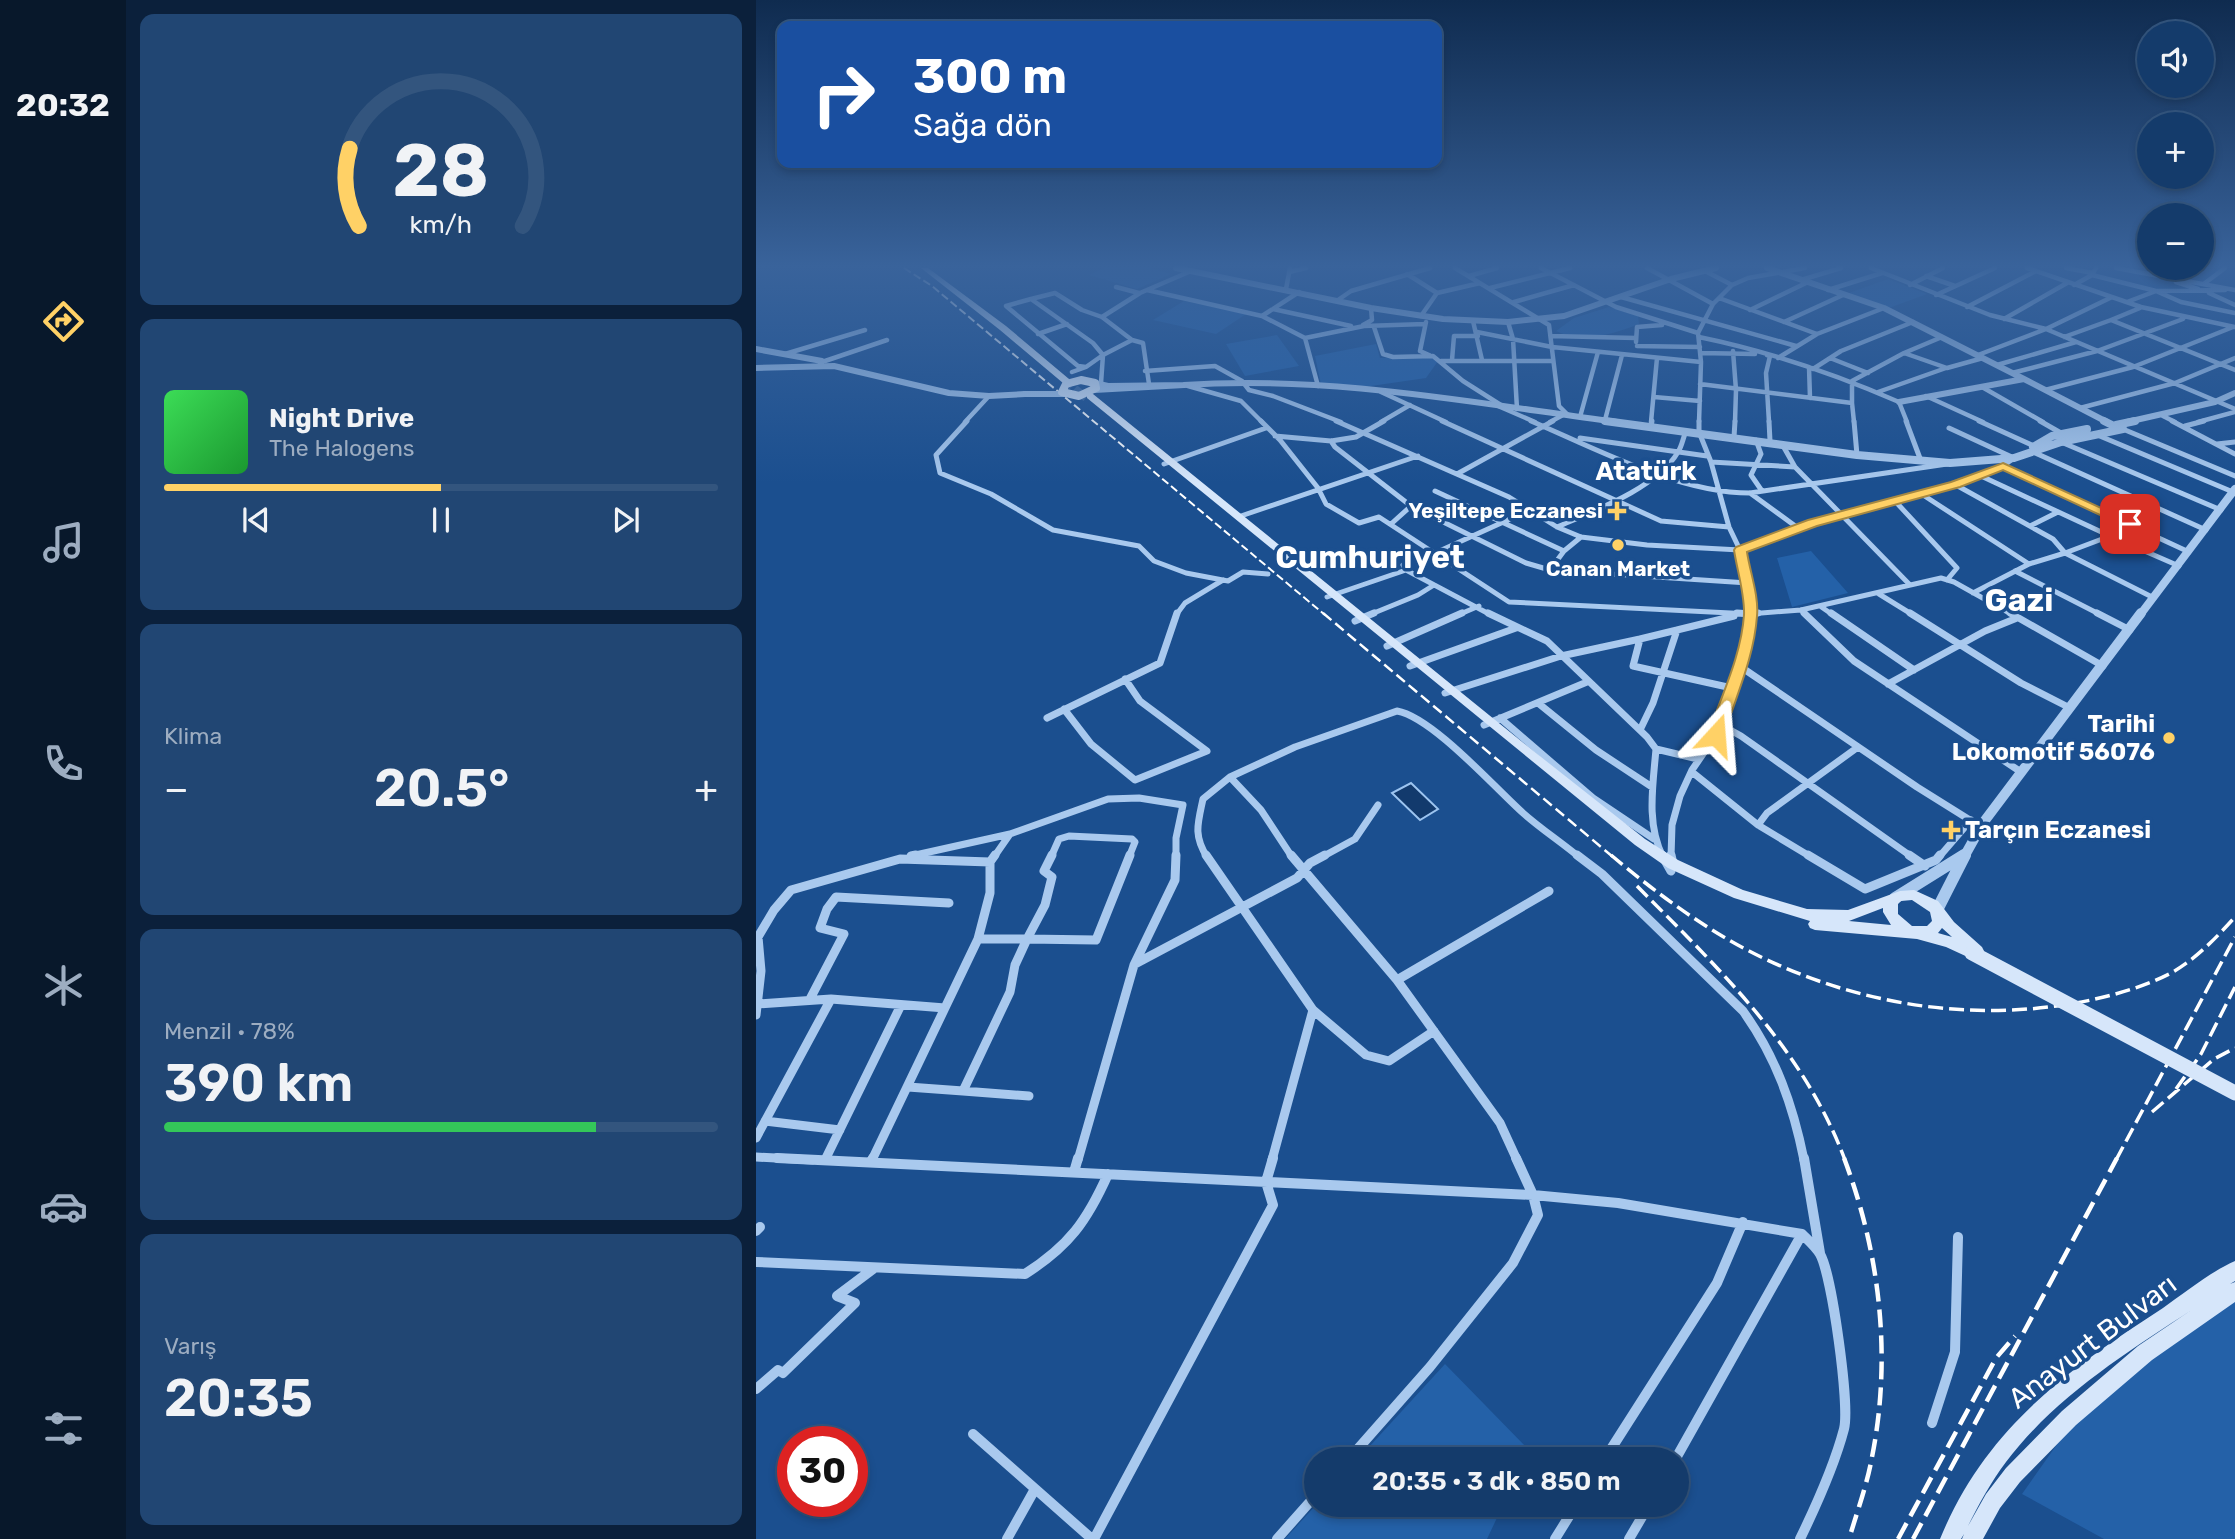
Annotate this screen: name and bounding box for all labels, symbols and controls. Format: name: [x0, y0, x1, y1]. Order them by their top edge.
map controls: [2137, 21, 2214, 280]
button: sound: [2137, 21, 2214, 98]
text: 300 m: [913, 47, 1067, 105]
icon: right: [798, 49, 889, 140]
text: 20:32: [16, 86, 110, 124]
text: Sağa dön: [913, 106, 1052, 144]
button: +: [2137, 112, 2214, 189]
text: 28: [393, 128, 489, 214]
button: −: [2137, 203, 2214, 280]
text: km/h: [410, 209, 472, 238]
icon: directions: [39, 297, 88, 346]
text: Night Drive: [269, 403, 414, 434]
text: The Halogens: [269, 434, 415, 462]
district label: Atatürk: [1596, 456, 1697, 487]
pin: [2100, 494, 2160, 554]
place label: Yeşiltepe Eczanesi: [1409, 498, 1603, 523]
icon: previous: [237, 501, 275, 539]
icon: pause: [422, 501, 460, 539]
icon: next: [607, 501, 645, 539]
marker: Yeşiltepe Eczanesi: [1609, 503, 1625, 519]
icon: arrive: [2111, 505, 2149, 543]
icon: music: [39, 518, 88, 567]
marker: Canan Market: [1610, 537, 1626, 553]
district label: Cumhuriyet: [1275, 538, 1465, 576]
place label: Canan Market: [1546, 556, 1690, 581]
district label: Gazi: [1985, 581, 2053, 619]
position arrow: [1679, 698, 1753, 772]
place label: Tarihi Lokomotif 56076: [1952, 710, 2155, 766]
text: Klima: [164, 722, 222, 750]
marker: Tarihi Lokomotif 56076: [2161, 730, 2177, 746]
icon: phone: [39, 739, 88, 788]
text: 20.5°: [374, 757, 509, 819]
text: −: [164, 766, 189, 812]
text: +: [694, 766, 718, 812]
place label: Tarçın Eczanesi: [1965, 816, 2151, 844]
marker: Tarçın Eczanesi: [1943, 822, 1959, 838]
icon: climate: [39, 961, 88, 1010]
text: Menzil · 78%: [164, 1017, 295, 1045]
text: 390 km: [164, 1052, 353, 1114]
icon: car: [39, 1182, 88, 1231]
street label: Anayurt Bulvarı: [2002, 1267, 2183, 1415]
text: Varış: [164, 1332, 217, 1360]
text: 20:35: [164, 1367, 313, 1429]
icon: filters: [39, 1404, 88, 1453]
speed limit sign: 30: [777, 1426, 868, 1517]
text: 20:35 · 3 dk · 850 m: [1372, 1466, 1621, 1497]

